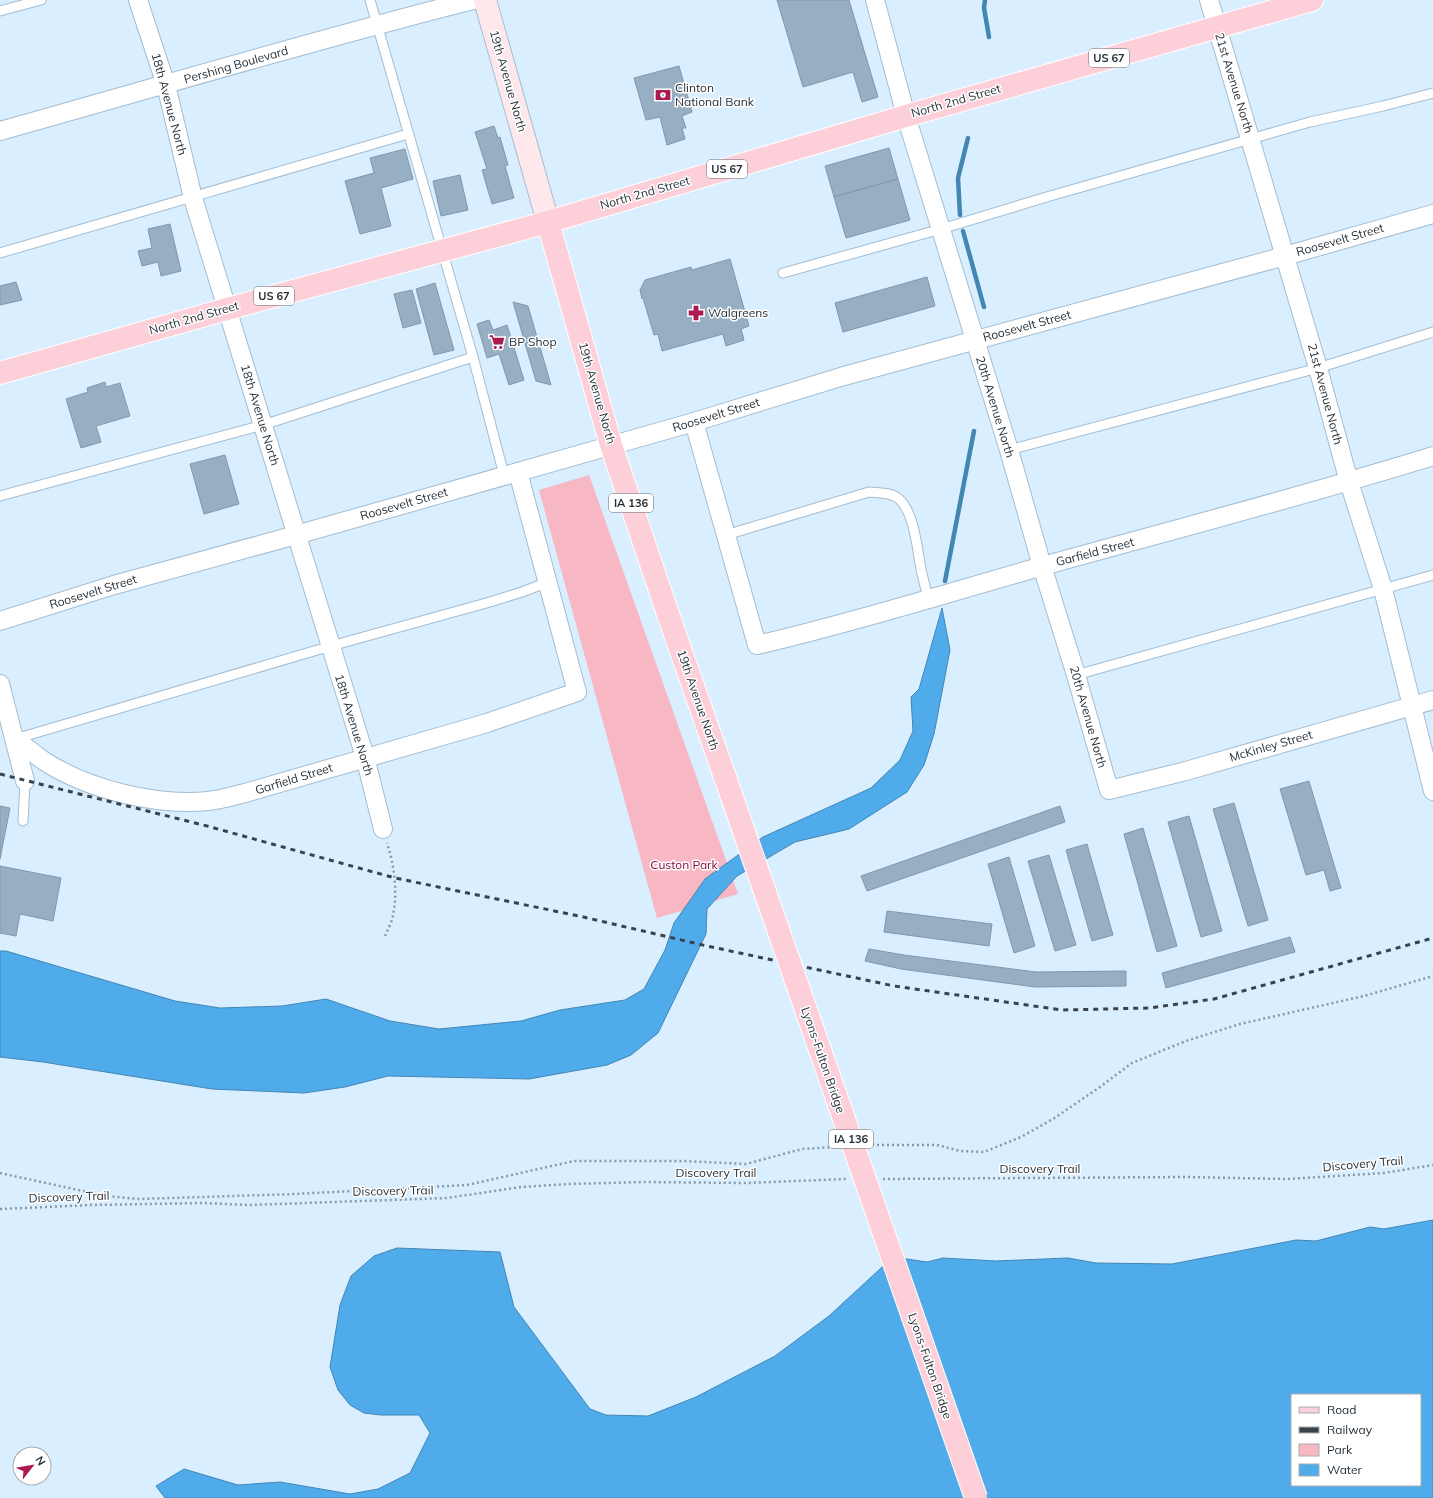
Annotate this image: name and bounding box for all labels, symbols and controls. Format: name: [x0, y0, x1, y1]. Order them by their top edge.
street label: 19th Avenue North: [487, 28, 530, 134]
street label: 21st Avenue North: [1212, 31, 1257, 135]
street label: Pershing Boulevard: [182, 42, 290, 87]
road number: US 67: [1089, 49, 1129, 67]
street label: 18th Avenue North: [149, 51, 190, 157]
place label: Clinton National Bank: [675, 80, 755, 109]
street label: North 2nd Street: [909, 81, 1002, 120]
bank icon: Clinton National Bank: [654, 86, 672, 104]
road number: US 67: [707, 160, 747, 178]
street label: North 2nd Street: [598, 173, 691, 212]
street label: Roosevelt Street: [1294, 220, 1385, 259]
road number: US 67: [254, 287, 294, 305]
street label: North 2nd Street: [147, 298, 240, 337]
pharmacy icon: Walgreens: [687, 304, 705, 322]
place label: Walgreens: [708, 305, 768, 320]
street label: Roosevelt Street: [981, 307, 1073, 344]
supermarket icon: BP Shop: [488, 333, 506, 351]
place label: BP Shop: [509, 334, 557, 349]
street label: 19th Avenue North: [576, 340, 619, 446]
street label: 21st Avenue North: [1305, 342, 1346, 446]
street label: 20th Avenue North: [973, 354, 1018, 459]
street label: 18th Avenue North: [238, 362, 283, 467]
street label: Roosevelt Street: [670, 394, 761, 435]
street label: Roosevelt Street: [358, 484, 449, 523]
road number: IA 136: [609, 494, 653, 512]
street label: Garfield Street: [1054, 534, 1136, 569]
street label: Roosevelt Street: [47, 571, 138, 612]
street label: 19th Avenue North: [674, 648, 723, 752]
street label: 20th Avenue North: [1067, 664, 1110, 770]
street label: 18th Avenue North: [332, 672, 377, 777]
street label: McKinley Street: [1228, 726, 1314, 765]
street label: Garfield Street: [253, 760, 335, 797]
park label: Custon Park: [650, 857, 718, 872]
street label: Lyons-Fulton Bridge: [798, 1005, 849, 1115]
road number: IA 136: [829, 1130, 873, 1148]
street label: Discovery Trail: [1322, 1153, 1404, 1175]
street label: Discovery Trail: [1000, 1161, 1080, 1176]
street label: Discovery Trail: [676, 1165, 756, 1180]
street label: Discovery Trail: [352, 1182, 434, 1199]
street label: Discovery Trail: [28, 1188, 110, 1205]
street label: Lyons-Fulton Bridge: [905, 1311, 956, 1421]
legend: [1291, 1394, 1421, 1486]
text: Road: [1327, 1402, 1356, 1417]
text: Railway: [1327, 1422, 1373, 1437]
text: Park: [1327, 1442, 1353, 1457]
north arrow: [12, 1446, 52, 1486]
text: N: [32, 1454, 49, 1468]
text: Water: [1327, 1462, 1363, 1477]

